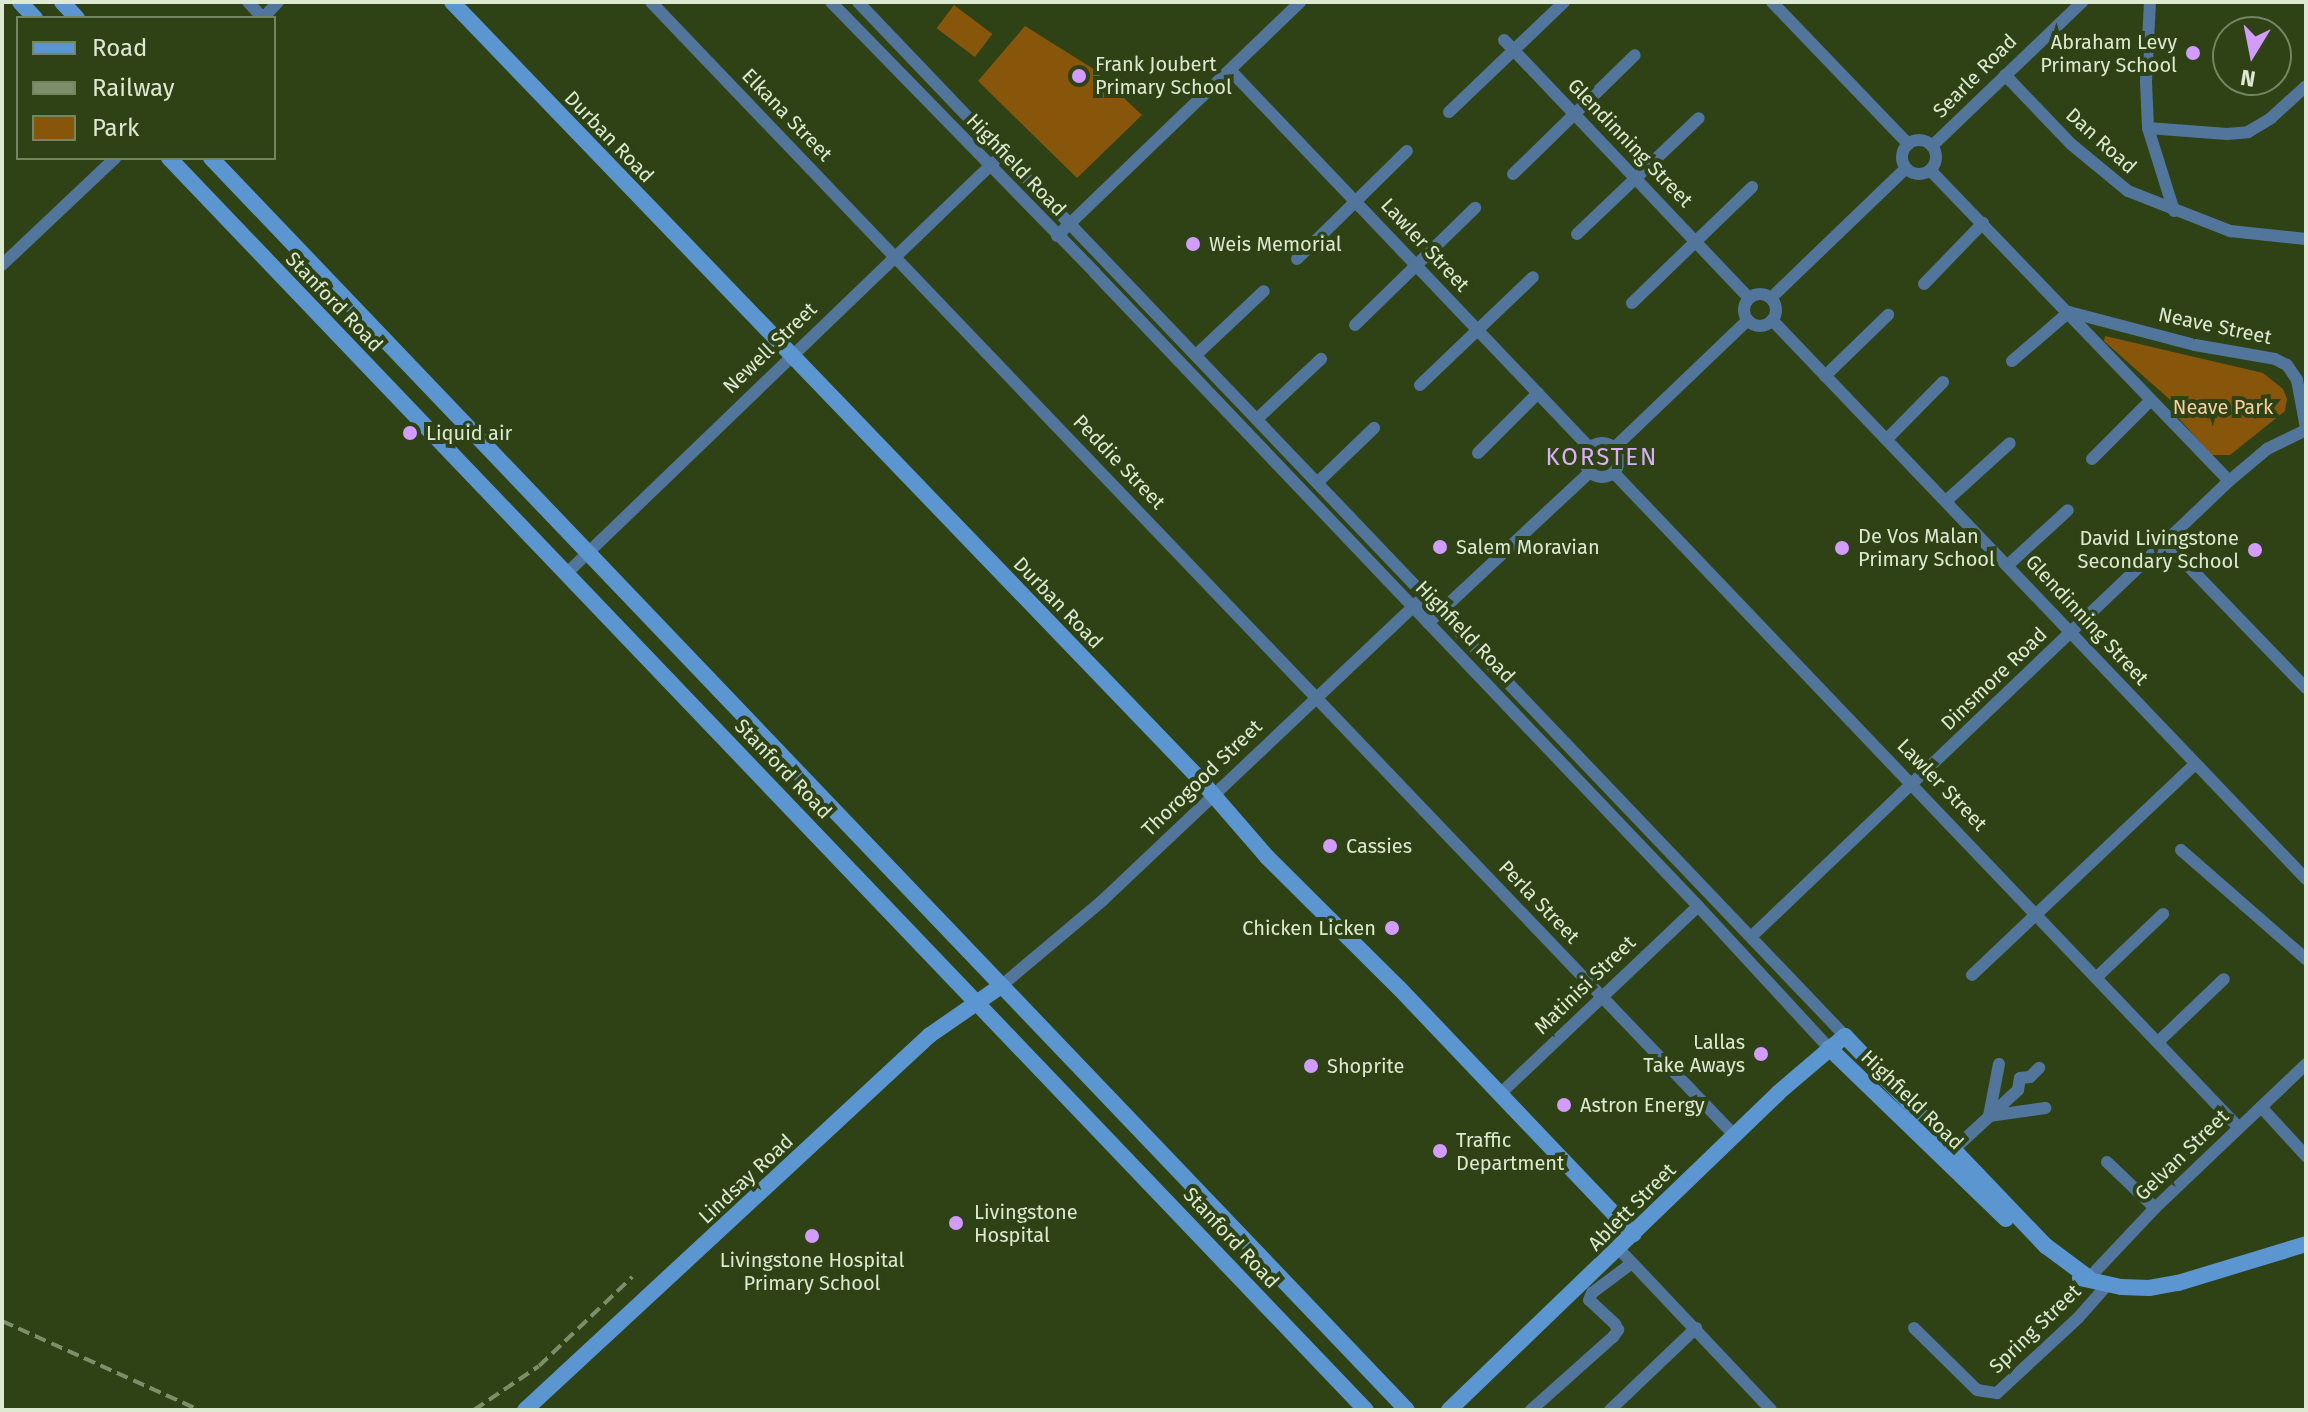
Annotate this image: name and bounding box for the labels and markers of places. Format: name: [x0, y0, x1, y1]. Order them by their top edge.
place label: Abraham Levy Primary School: [2040, 30, 2177, 77]
marker: Abraham Levy Primary School: [2184, 44, 2202, 62]
place label: Frank Joubert Primary School: [1095, 52, 1232, 99]
marker: Frank Joubert Primary School: [1070, 67, 1088, 85]
place label: Weis Memorial: [1209, 232, 1342, 256]
marker: Weis Memorial: [1184, 235, 1202, 253]
place label: Liquid air: [426, 421, 512, 445]
marker: Liquid air: [401, 424, 419, 442]
place label: De Vos Malan Primary School: [1858, 524, 1995, 571]
place label: David Livingstone Secondary School: [2078, 526, 2239, 573]
place label: Salem Moravian: [1456, 535, 1600, 559]
marker: Salem Moravian: [1431, 538, 1449, 556]
marker: De Vos Malan Primary School: [1833, 539, 1851, 557]
marker: David Livingstone Secondary School: [2246, 541, 2264, 559]
place label: Cassies: [1346, 834, 1412, 858]
marker: Cassies: [1321, 837, 1339, 855]
place label: Chicken Licken: [1242, 916, 1376, 940]
marker: Chicken Licken: [1383, 919, 1401, 937]
place label: Lallas Take Aways: [1643, 1030, 1745, 1077]
marker: Lallas Take Aways: [1752, 1045, 1770, 1063]
place label: Shoprite: [1327, 1054, 1404, 1078]
marker: Shoprite: [1302, 1057, 1320, 1075]
place label: Astron Energy: [1580, 1093, 1705, 1117]
marker: Astron Energy: [1555, 1096, 1573, 1114]
place label: Traffic Department: [1456, 1128, 1564, 1175]
marker: Traffic Department: [1431, 1142, 1449, 1160]
place label: Livingstone Hospital: [974, 1200, 1078, 1247]
marker: Livingstone Hospital: [945, 1212, 967, 1234]
marker: Livingstone Hospital Primary School: [803, 1227, 821, 1245]
place label: Livingstone Hospital Primary School: [720, 1248, 904, 1295]

